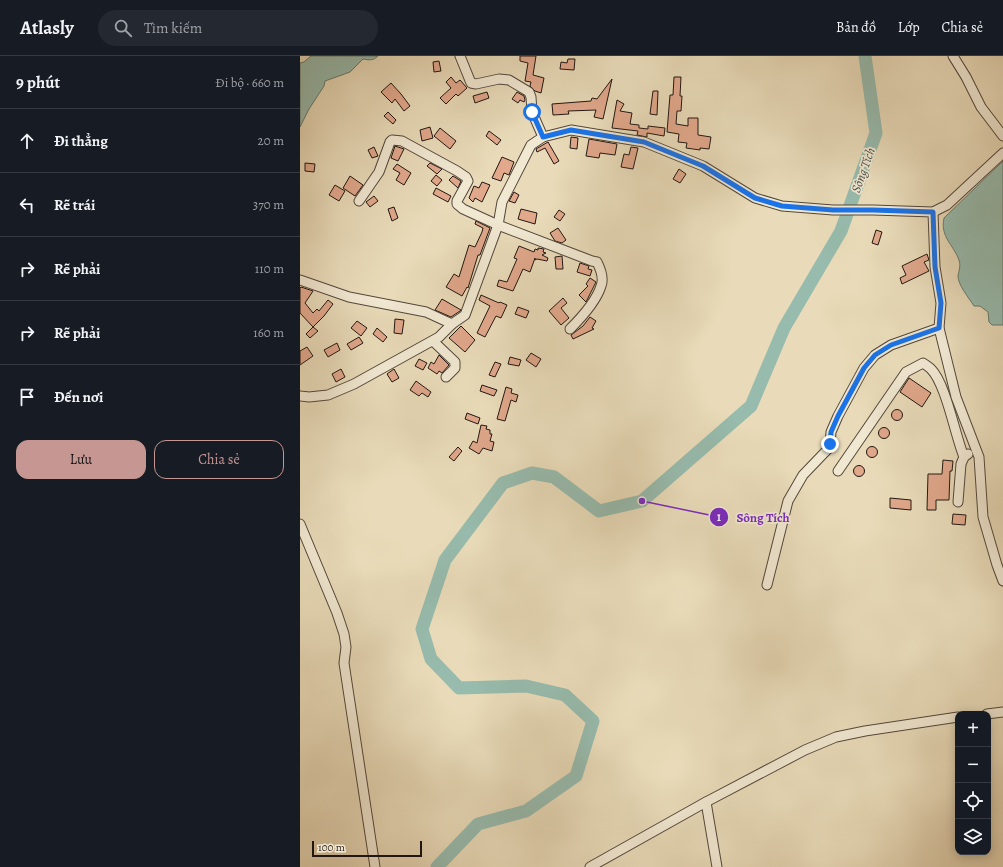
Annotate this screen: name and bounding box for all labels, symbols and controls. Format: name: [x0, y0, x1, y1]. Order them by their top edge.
search box: [98, 10, 378, 46]
text: Atlasly: [20, 15, 74, 41]
icon: search: [112, 17, 134, 39]
text: Tìm kiếm: [144, 18, 202, 38]
text: Bản đồ: [836, 18, 876, 37]
text: Lớp: [898, 18, 920, 37]
text: Chia sẻ: [942, 18, 983, 37]
text: 9 phút: [16, 71, 60, 94]
text: Đi bộ · 660 m: [215, 74, 284, 91]
route start: [523, 103, 541, 121]
icon: ahead: [16, 130, 38, 152]
text: Đi thẳng: [54, 131, 108, 151]
text: 20 m: [258, 132, 284, 149]
water label: Sông Tích: [847, 145, 879, 195]
icon: left: [16, 194, 38, 216]
text: Rẽ trái: [54, 195, 95, 215]
text: 370 m: [253, 196, 284, 213]
icon: right: [16, 258, 38, 280]
text: Rẽ phải: [54, 259, 100, 279]
text: 110 m: [255, 260, 284, 277]
icon: right: [16, 322, 38, 344]
text: Rẽ phải: [54, 323, 100, 343]
text: 160 m: [253, 324, 284, 341]
icon: arrive: [16, 386, 38, 408]
text: Đến nơi: [54, 387, 103, 407]
route end: [821, 435, 839, 453]
button: Lưu: [16, 440, 146, 479]
button: Chia sẻ: [154, 440, 284, 479]
callout: Sông Tích: [709, 505, 798, 530]
text: 1: [717, 509, 722, 525]
text: Sông Tích: [736, 509, 790, 526]
map controls: [955, 711, 991, 855]
button: +: [955, 711, 991, 747]
button: −: [955, 747, 991, 783]
button: locate: [955, 783, 991, 819]
button: layers: [955, 819, 991, 855]
scale bar: [312, 839, 422, 858]
text: 100 m: [318, 840, 345, 855]

